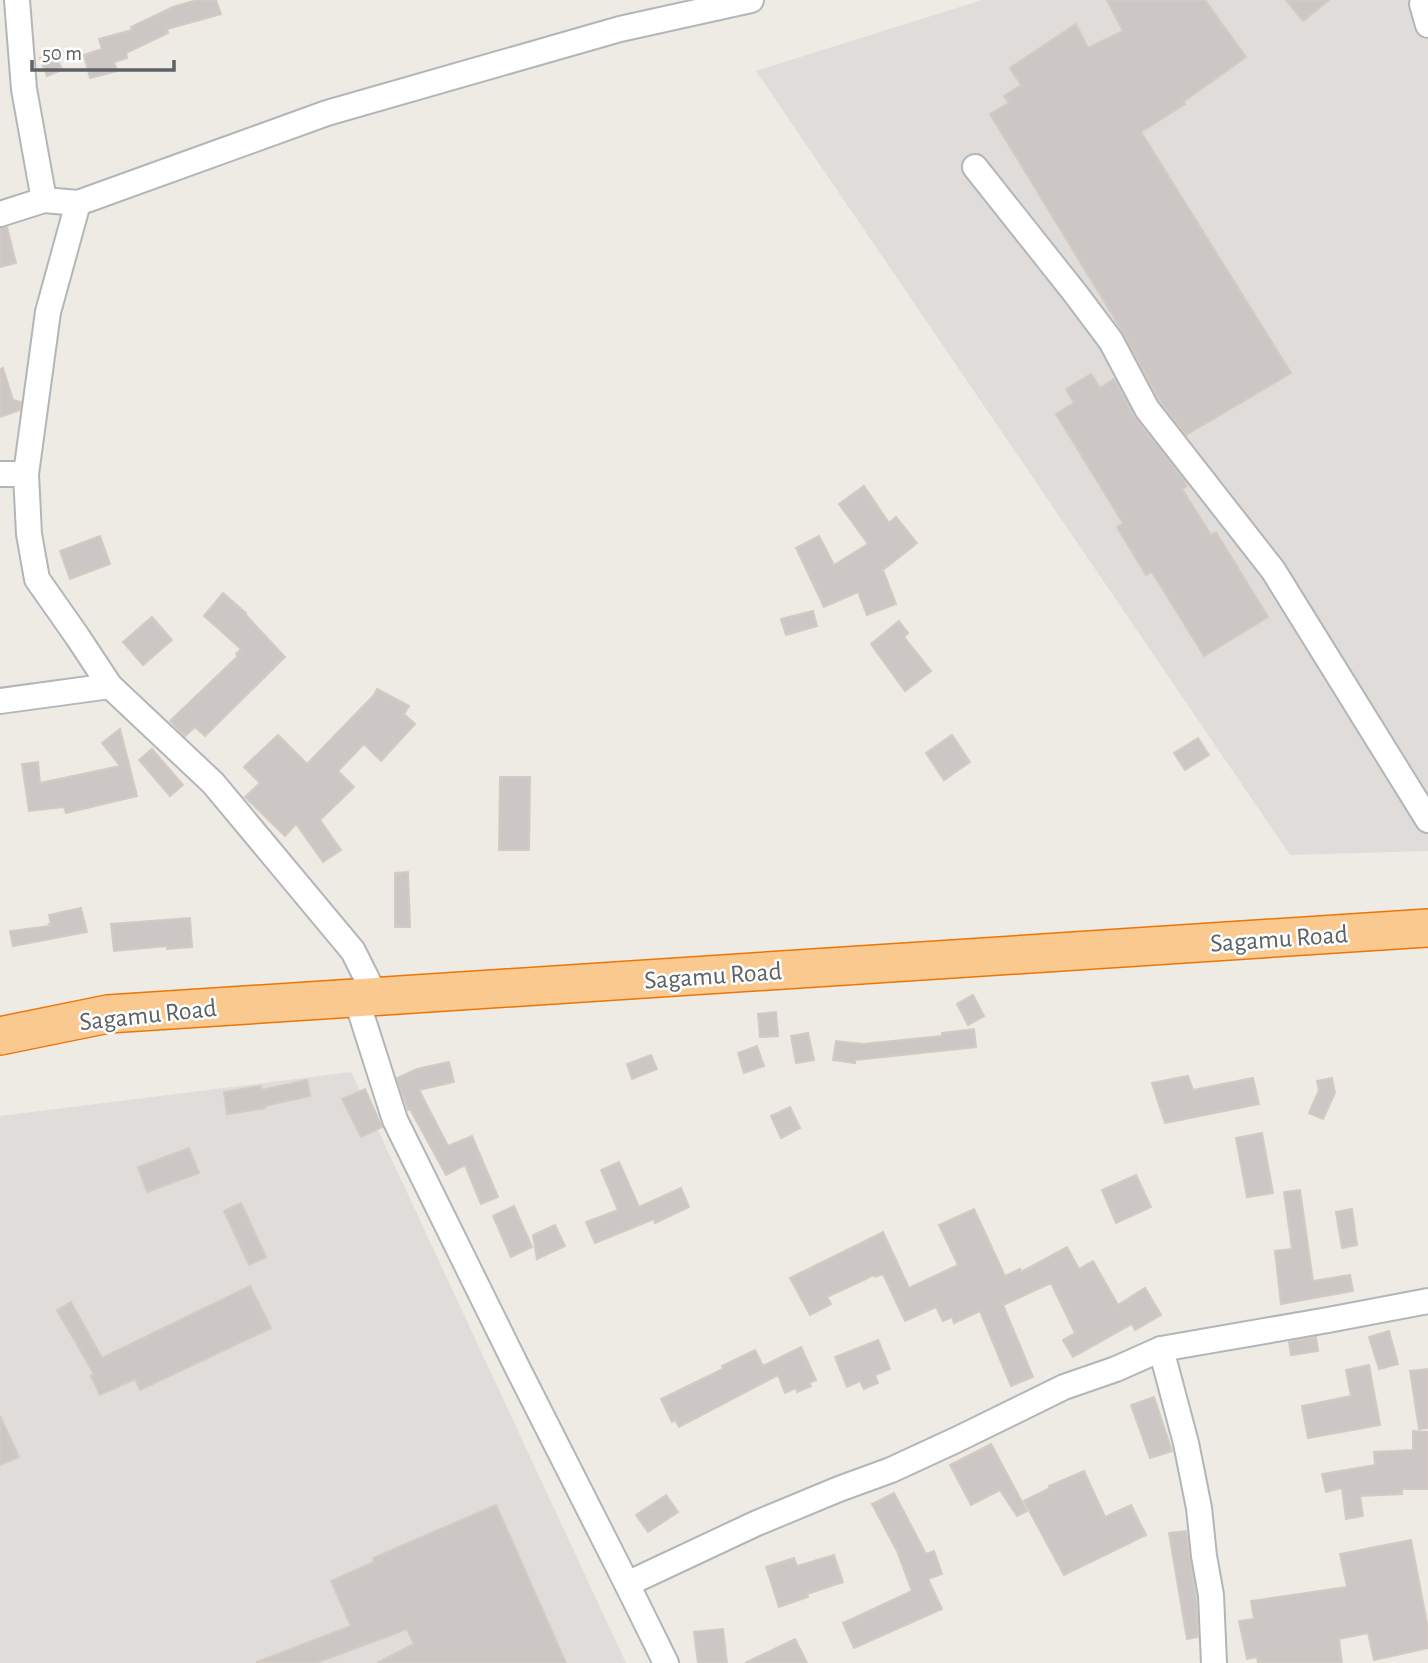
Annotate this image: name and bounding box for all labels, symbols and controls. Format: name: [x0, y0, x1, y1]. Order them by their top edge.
scale bar: [32, 28, 173, 72]
text: 50 m: [42, 43, 82, 64]
street label: Sagamu Road: [1209, 921, 1349, 957]
street label: Sagamu Road: [643, 958, 783, 994]
street label: Sagamu Road: [78, 995, 218, 1035]

